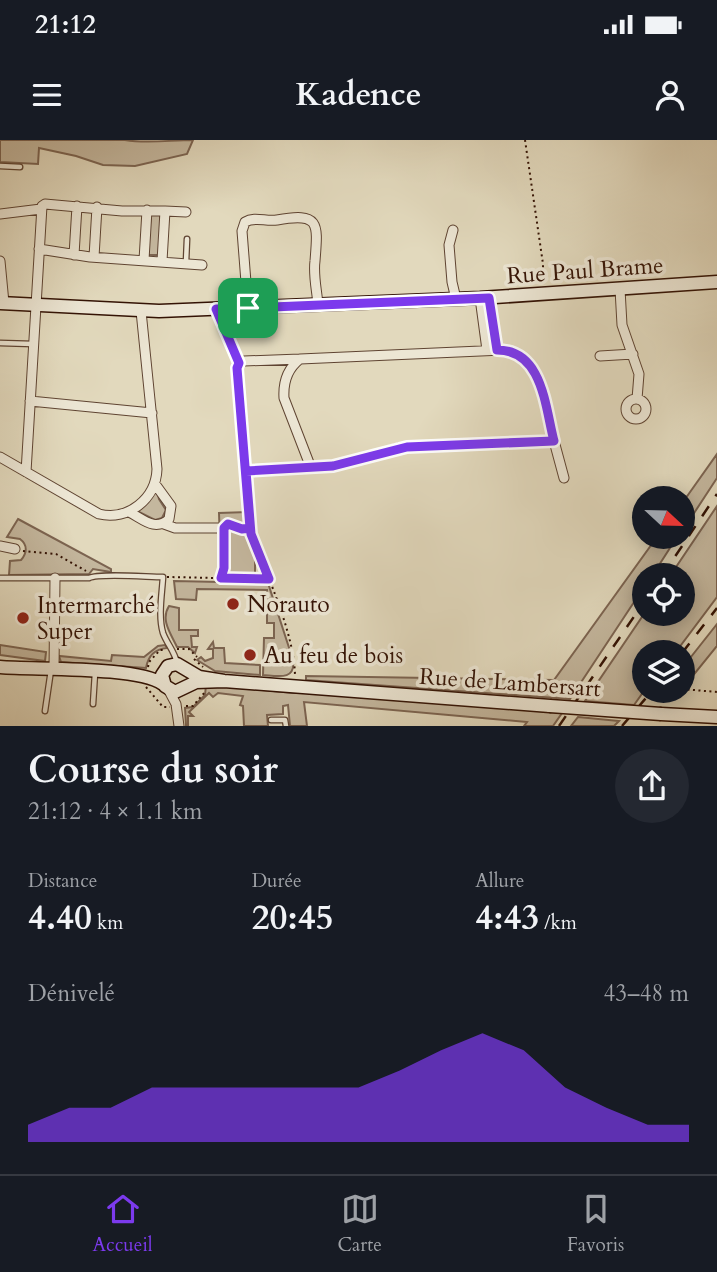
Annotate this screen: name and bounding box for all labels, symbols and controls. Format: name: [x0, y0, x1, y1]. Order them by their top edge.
text: 21:12: [35, 7, 96, 42]
text: Kadence: [295, 73, 422, 117]
icon: menu: [28, 76, 66, 114]
icon: person: [651, 76, 689, 114]
street label: Rue Paul Brame: [506, 250, 665, 291]
pin: [218, 278, 278, 338]
icon: arrive: [229, 289, 267, 327]
north arrow: [632, 486, 695, 550]
map controls: [632, 486, 695, 703]
button: locate: [632, 563, 695, 626]
place label: Norauto: [247, 589, 330, 620]
place label: Intermarché Super: [37, 590, 155, 647]
marker: Norauto: [225, 596, 241, 612]
marker: Intermarché Super: [15, 610, 31, 626]
place label: Au feu de bois: [264, 640, 403, 671]
button: layers: [632, 640, 695, 703]
marker: Au feu de bois: [242, 647, 258, 663]
street label: Rue de Lambersart: [418, 661, 602, 704]
text: Course du soir: [28, 744, 278, 796]
button: share: [615, 749, 689, 823]
text: 21:12 · 4 × 1.1 km: [28, 796, 202, 827]
text: Distance: [28, 868, 97, 894]
text: Durée: [252, 868, 302, 894]
text: Allure: [475, 868, 525, 894]
text: 4.40: [28, 894, 92, 942]
text: 20:45: [252, 894, 334, 942]
text: 4:43: [475, 894, 539, 942]
text: km: [92, 910, 123, 936]
text: /km: [539, 910, 577, 936]
text: Dénivelé: [28, 978, 115, 1009]
text: 43–48 m: [604, 978, 689, 1009]
tab: Accueil: [93, 1190, 153, 1258]
tab: Carte: [338, 1190, 382, 1258]
tab: Favoris: [567, 1190, 624, 1258]

